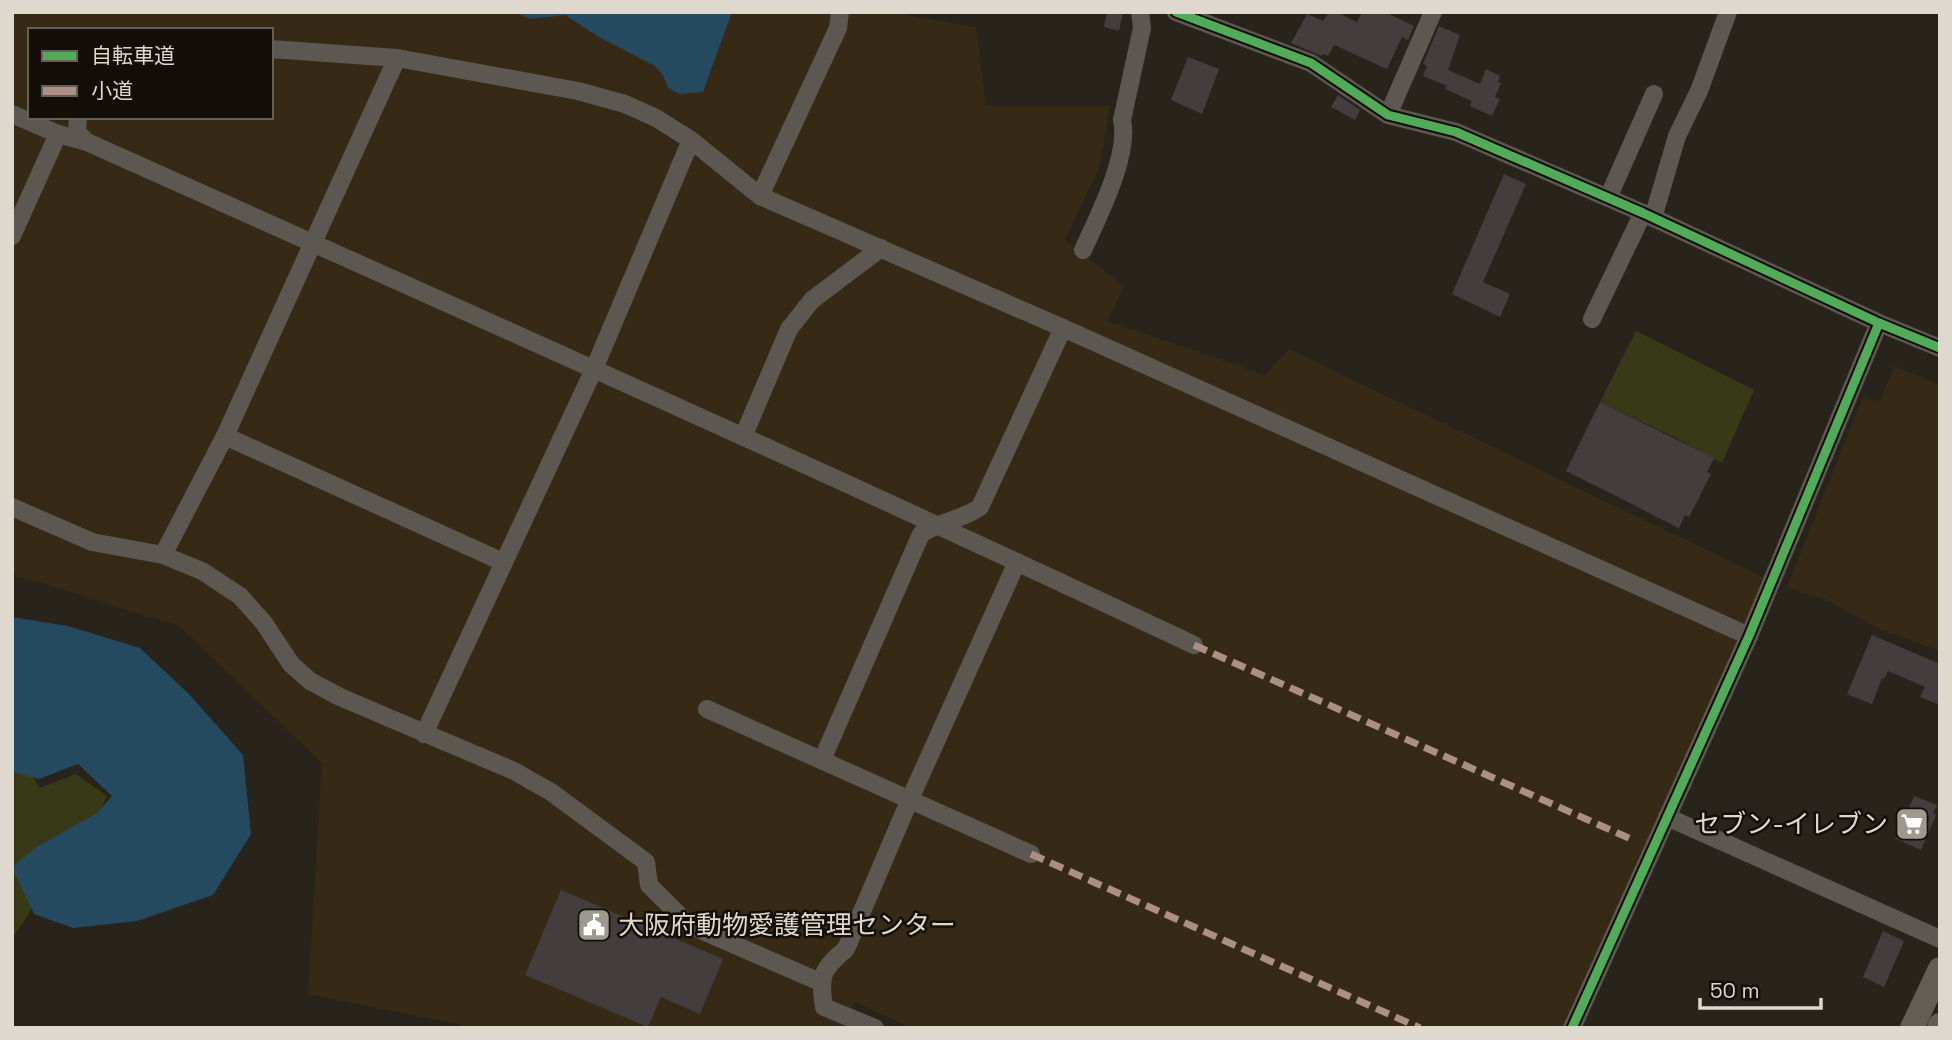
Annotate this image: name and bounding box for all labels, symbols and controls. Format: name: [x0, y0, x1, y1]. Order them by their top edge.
legend: [28, 28, 273, 119]
text: 自転車道: [91, 42, 175, 69]
text: 小道: [91, 77, 133, 104]
supermarket icon: セブン-イレブン: [1893, 805, 1931, 843]
place label: セブン-イレブン: [1694, 807, 1888, 841]
public building icon: 大阪府動物愛護管理センター: [575, 906, 613, 944]
place label: 大阪府動物愛護管理センター: [618, 908, 956, 942]
scale bar: [1700, 967, 1821, 1011]
text: 50 m: [1710, 977, 1760, 1004]

